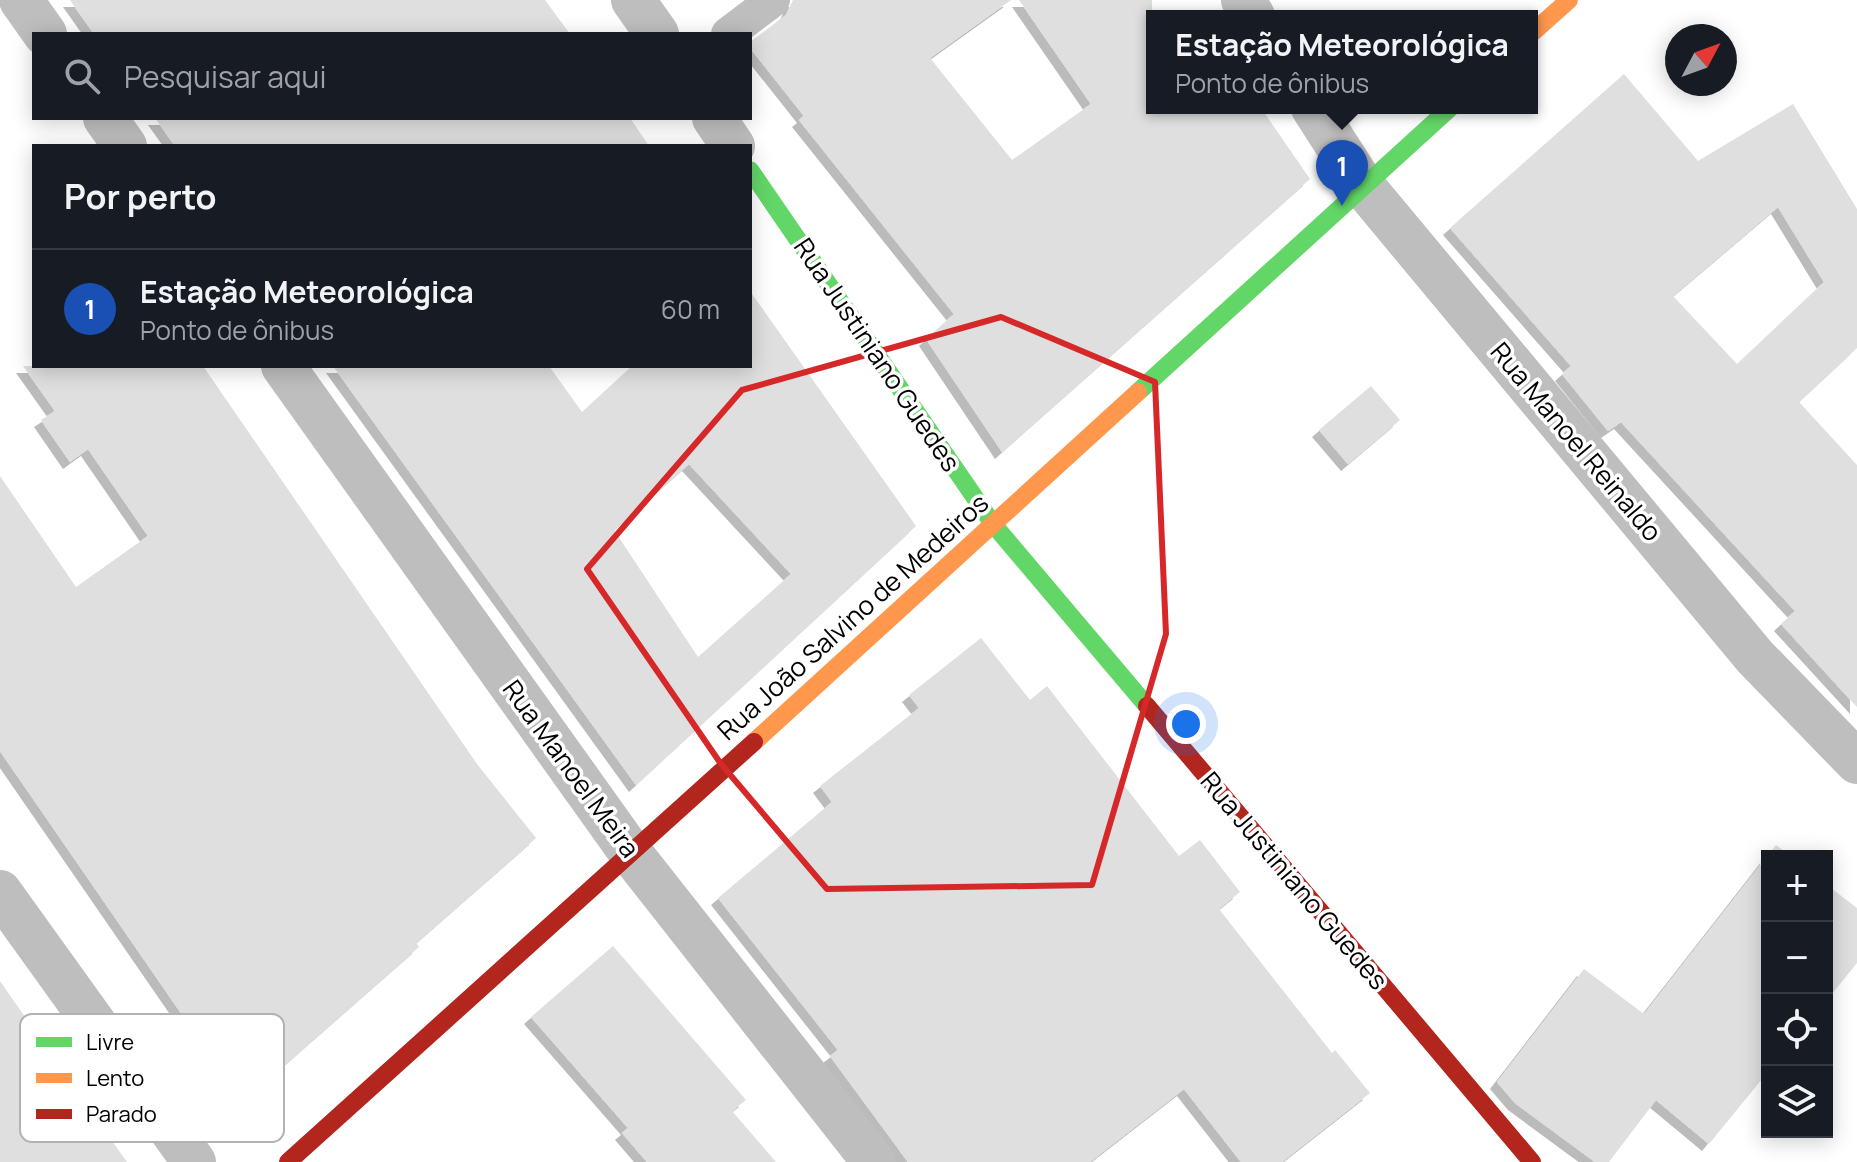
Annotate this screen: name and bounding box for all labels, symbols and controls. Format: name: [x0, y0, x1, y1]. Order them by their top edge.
popup: [1146, 10, 1538, 114]
text: Estação Meteorológica: [1175, 24, 1509, 65]
north arrow: [1665, 24, 1737, 96]
search box: [32, 32, 752, 120]
icon: search: [60, 54, 104, 98]
text: Pesquisar aqui: [124, 56, 326, 97]
text: Ponto de ônibus: [1175, 65, 1369, 101]
pin: 1: [1316, 140, 1368, 206]
text: Por perto: [64, 173, 217, 219]
street label: Rua Justiniano Guedes: [786, 231, 969, 478]
text: Estação Meteorológica: [140, 271, 474, 312]
text: 1: [84, 291, 96, 327]
text: 60 m: [661, 291, 720, 327]
text: Ponto de ônibus: [140, 312, 334, 348]
street label: Rua Manoel Reinaldo: [1483, 334, 1671, 548]
street label: Rua João Salvino de Medeiros: [709, 485, 996, 748]
street label: Rua Manoel Meira: [495, 672, 649, 865]
your location: [1166, 704, 1206, 744]
street label: Rua Justiniano Guedes: [1193, 764, 1397, 997]
map controls: [1761, 850, 1833, 1138]
button: +: [1761, 850, 1833, 922]
button: −: [1761, 922, 1833, 994]
button: locate: [1761, 994, 1833, 1066]
legend: [20, 1014, 284, 1142]
text: Livre: [86, 1027, 134, 1057]
text: Lento: [86, 1063, 144, 1093]
button: layers: [1761, 1066, 1833, 1138]
text: Parado: [86, 1099, 157, 1129]

